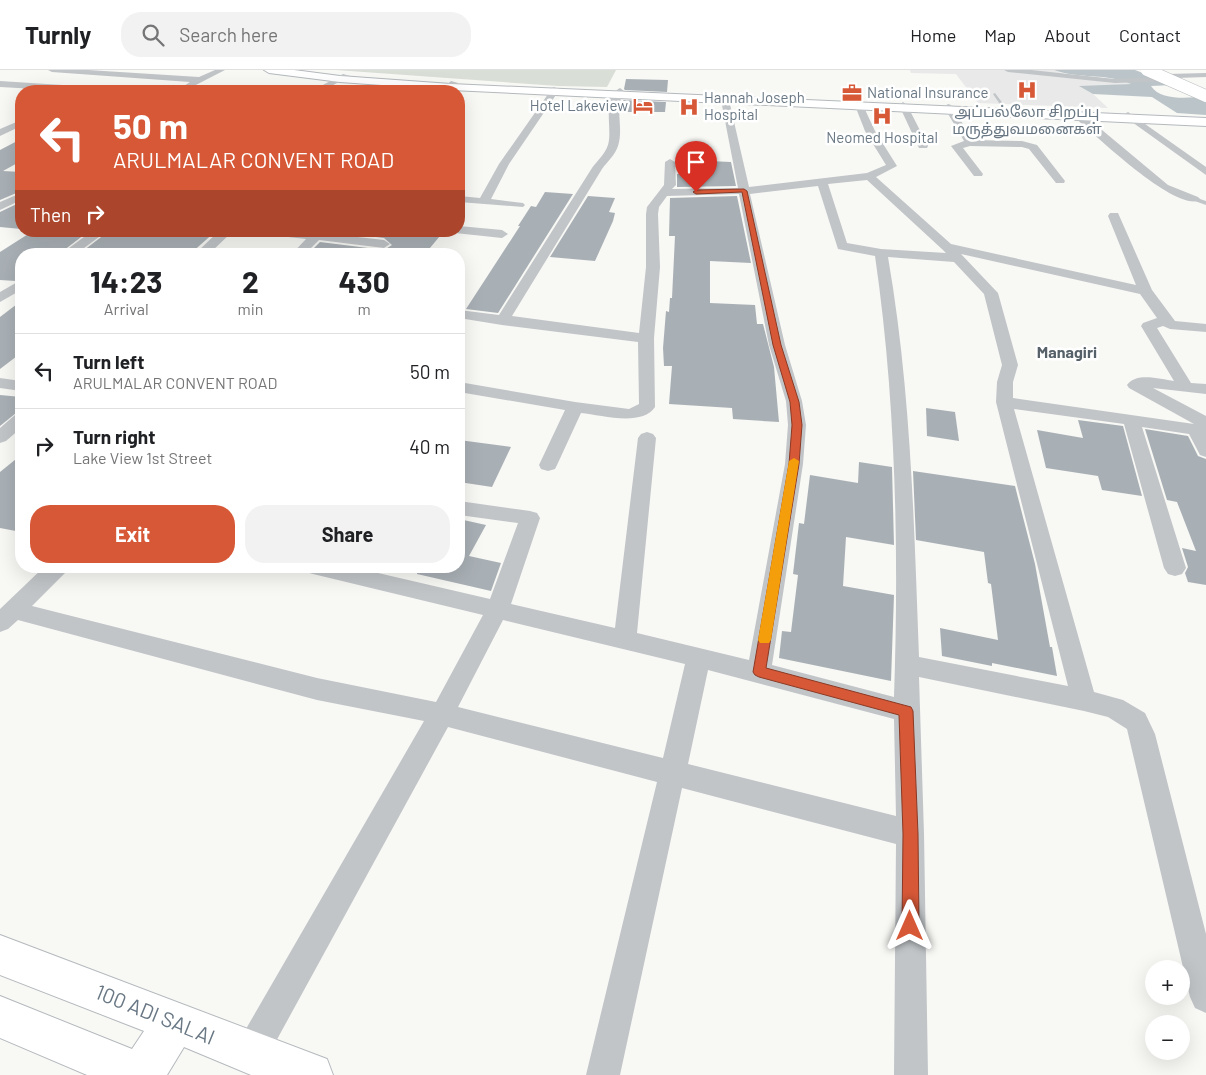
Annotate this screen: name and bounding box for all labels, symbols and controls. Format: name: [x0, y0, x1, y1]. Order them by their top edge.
search box: [121, 12, 471, 57]
text: Turnly: [25, 20, 91, 49]
icon: search: [139, 21, 167, 49]
text: Search here: [179, 23, 278, 46]
text: Home: [910, 24, 956, 46]
text: Map: [984, 24, 1016, 46]
text: About: [1044, 24, 1091, 46]
text: Contact: [1119, 24, 1181, 46]
hospital icon: அப்பல்லோ சிறப்பு மருத்துவமனைகள்: [1016, 79, 1038, 101]
office icon: National Insurance: [841, 82, 863, 104]
place label: National Insurance: [867, 83, 988, 101]
place label: Hannah Joseph Hospital: [704, 88, 805, 123]
hotel icon: Hotel Lakeview: [632, 95, 654, 117]
place label: Hotel Lakeview: [530, 96, 628, 114]
hospital icon: Hannah Joseph Hospital: [678, 96, 700, 118]
place label: அப்பல்லோ சிறப்பு மருத்துவமனைகள்: [952, 102, 1102, 140]
text: 50 m: [113, 104, 188, 146]
icon: left: [30, 105, 95, 170]
hospital icon: Neomed Hospital: [871, 105, 893, 127]
place label: Neomed Hospital: [826, 128, 938, 146]
pin: [675, 141, 717, 192]
text: ARULMALAR CONVENT ROAD: [113, 146, 394, 172]
icon: arrive: [682, 148, 710, 176]
icon: right: [81, 200, 109, 228]
text: Then: [30, 203, 71, 226]
text: 14:23: [90, 263, 162, 299]
text: 2: [242, 263, 259, 299]
text: 430: [338, 263, 390, 299]
text: Arrival: [104, 299, 149, 318]
text: min: [237, 299, 263, 318]
text: m: [358, 299, 371, 318]
district label: Managiri: [1037, 342, 1097, 361]
text: Turn left: [73, 350, 144, 373]
icon: left: [30, 357, 58, 385]
text: 50 m: [410, 360, 450, 383]
text: ARULMALAR CONVENT ROAD: [73, 373, 277, 392]
text: Turn right: [73, 425, 155, 448]
icon: right: [30, 432, 58, 460]
text: 40 m: [409, 435, 450, 458]
text: Lake View 1st Street: [73, 448, 212, 467]
button: Exit: [30, 505, 235, 563]
button: Share: [245, 505, 450, 563]
position arrow: [883, 899, 935, 951]
map controls: [1145, 960, 1190, 1060]
button: +: [1145, 960, 1190, 1005]
street label: 100 ADI SALAI: [92, 978, 219, 1049]
button: −: [1145, 1015, 1190, 1060]

